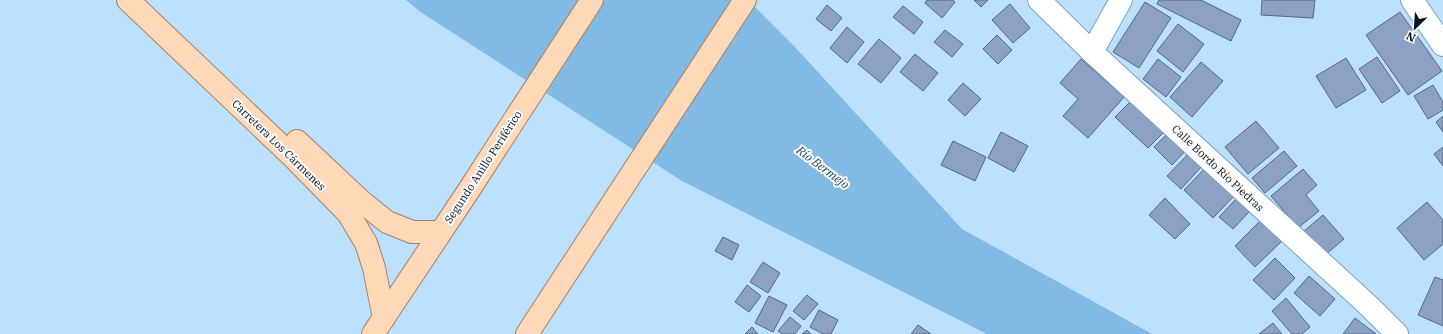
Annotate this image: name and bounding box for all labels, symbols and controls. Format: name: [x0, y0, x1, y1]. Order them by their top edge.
north arrow: [1395, 8, 1435, 48]
text: N: [1404, 29, 1418, 45]
street label: Carretera Los Cármenes: [229, 97, 329, 193]
street label: Segundo Anillo Periférico: [441, 108, 525, 226]
street label: Calle Bordo Río Piedras: [1169, 122, 1267, 214]
water label: Río Bermejo: [793, 142, 852, 192]

